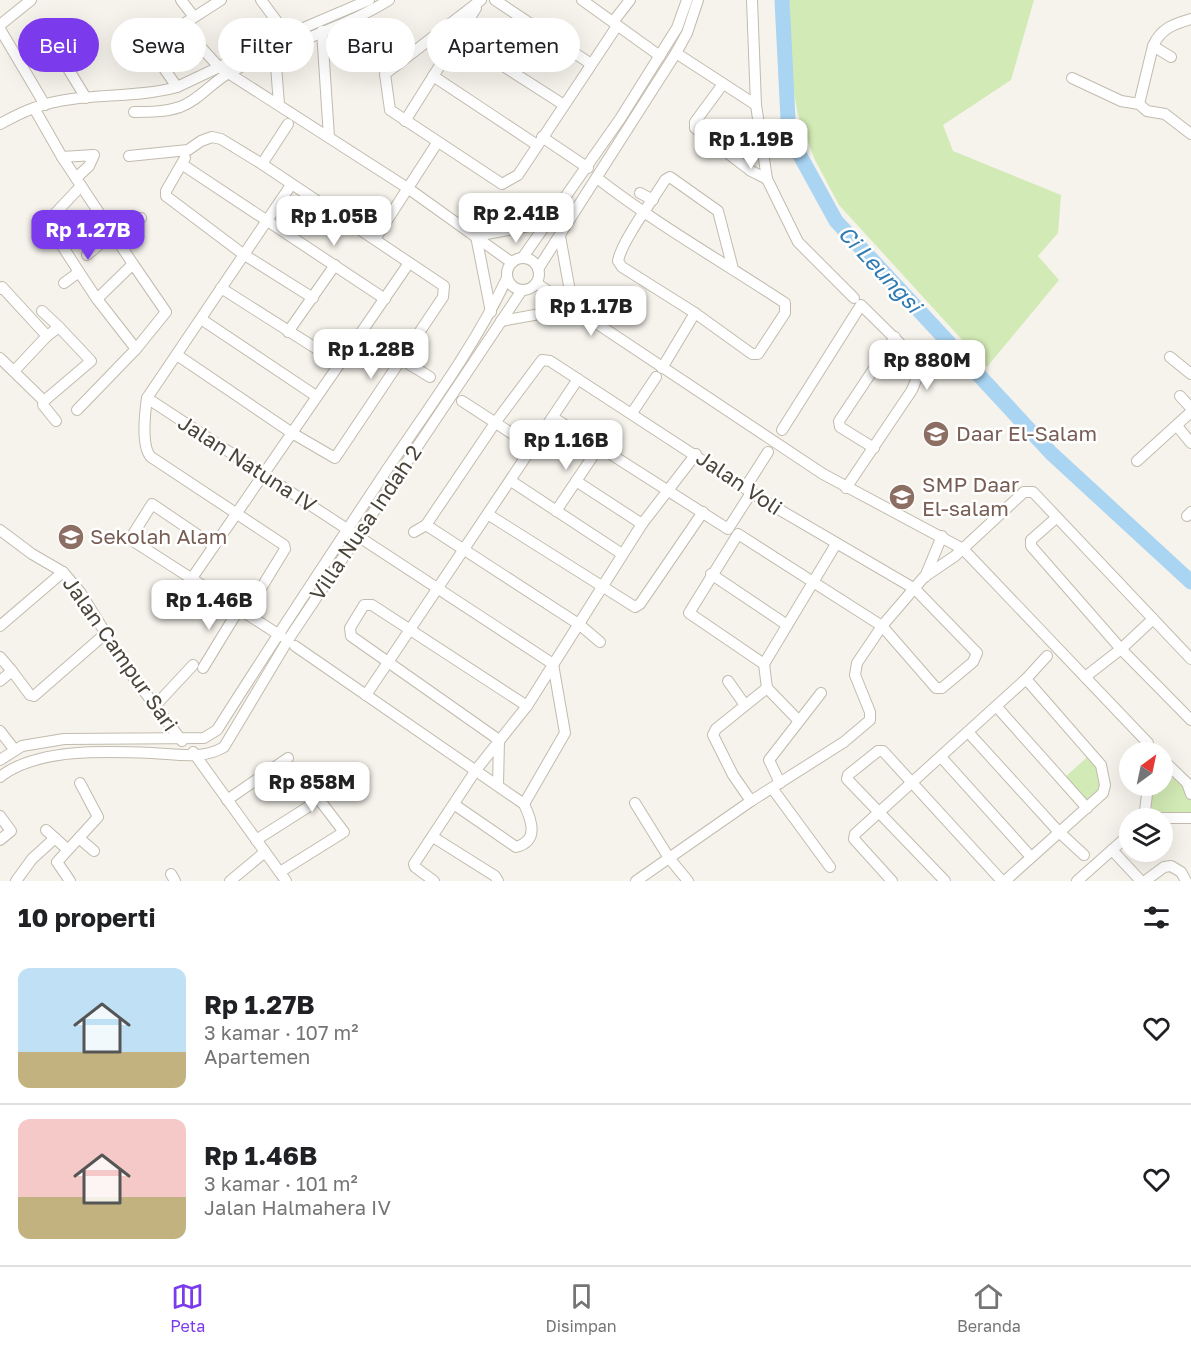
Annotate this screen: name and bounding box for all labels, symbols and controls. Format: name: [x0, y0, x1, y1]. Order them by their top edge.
chip: Beli: [18, 18, 99, 72]
chip: Sewa: [111, 18, 206, 72]
chip: Filter: [218, 18, 314, 72]
chip: Baru: [326, 18, 415, 72]
chip: Apartemen: [427, 18, 580, 72]
pin: Rp 1.19B: [689, 119, 813, 170]
text: Rp 1.19B: [709, 126, 794, 150]
pin: Rp 2.41B: [454, 193, 578, 244]
pin: Rp 1.05B: [272, 196, 396, 247]
text: Rp 2.41B: [473, 200, 559, 224]
text: Rp 1.05B: [290, 203, 378, 227]
pin: Rp 1.27B: [26, 210, 150, 261]
text: Rp 1.27B: [45, 217, 131, 241]
water label: Ci Leungsi: [833, 219, 930, 320]
pin: Rp 1.17B: [529, 286, 653, 337]
text: Rp 1.17B: [549, 293, 633, 317]
pin: Rp 1.28B: [309, 329, 433, 380]
text: Rp 1.28B: [328, 336, 415, 360]
pin: Rp 880M: [872, 340, 982, 391]
text: Rp 880M: [883, 347, 971, 371]
street label: Jalan Natuna IV: [174, 409, 322, 518]
school or university icon: Daar El-Salam: [921, 419, 951, 449]
pin: Rp 1.16B: [504, 420, 628, 471]
place label: Daar El-Salam: [956, 420, 1097, 446]
text: Rp 1.16B: [524, 427, 609, 451]
street label: Villa Nusa Indah 2: [304, 440, 427, 605]
street label: Jalan Voli: [692, 444, 787, 520]
place label: SMP Daar El-salam: [922, 471, 1019, 521]
school or university icon: SMP Daar El-salam: [887, 482, 917, 512]
school or university icon: Sekolah Alam: [56, 522, 86, 552]
place label: Sekolah Alam: [90, 523, 227, 549]
street label: Jalan Campur Sari: [58, 571, 184, 736]
pin: Rp 1.46B: [147, 580, 271, 631]
text: Rp 1.46B: [165, 587, 253, 611]
north arrow: [1119, 742, 1173, 796]
map controls: [1119, 742, 1173, 862]
pin: Rp 858M: [257, 762, 367, 813]
text: Rp 858M: [269, 769, 355, 793]
button: layers: [1119, 808, 1173, 862]
icon: filters: [1140, 901, 1173, 934]
text: 10 properti: [18, 902, 156, 933]
text: Rp 1.27B: [204, 989, 315, 1020]
icon: home: [66, 992, 138, 1064]
icon: heart: [1140, 1012, 1173, 1045]
text: 3 kamar · 107 m²: [204, 1020, 359, 1044]
text: Apartemen: [204, 1044, 310, 1068]
text: Rp 1.46B: [204, 1140, 317, 1171]
icon: home: [66, 1143, 138, 1215]
icon: heart: [1140, 1163, 1173, 1196]
text: 3 kamar · 101 m²: [204, 1171, 358, 1195]
text: Jalan Halmahera IV: [204, 1195, 391, 1219]
tab: Peta: [170, 1280, 205, 1336]
tab: Disimpan: [546, 1280, 617, 1336]
tab: Beranda: [957, 1280, 1021, 1336]

